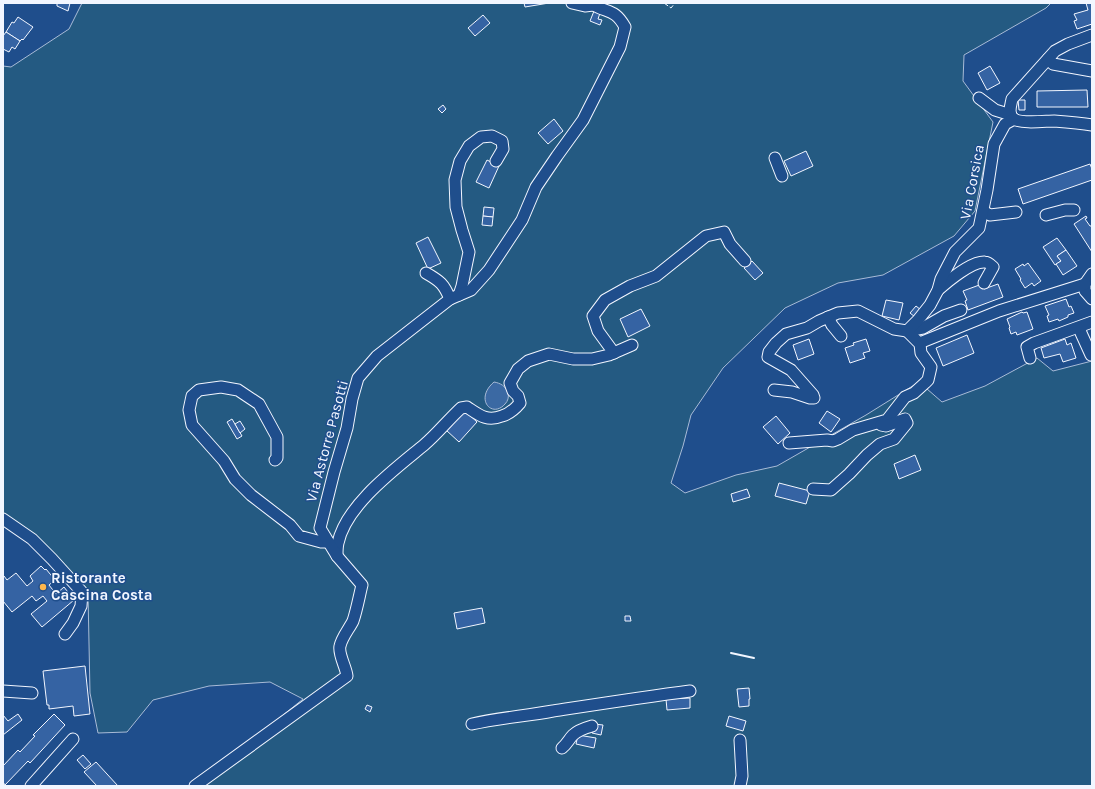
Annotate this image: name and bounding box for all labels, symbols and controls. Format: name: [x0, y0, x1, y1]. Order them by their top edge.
street label: Via Corsica: [956, 143, 988, 221]
street label: Via Astorre Pasotti: [302, 378, 352, 504]
place label: Ristorante Cascina Costa: [51, 569, 153, 604]
marker: Ristorante Cascina Costa: [38, 582, 48, 592]

